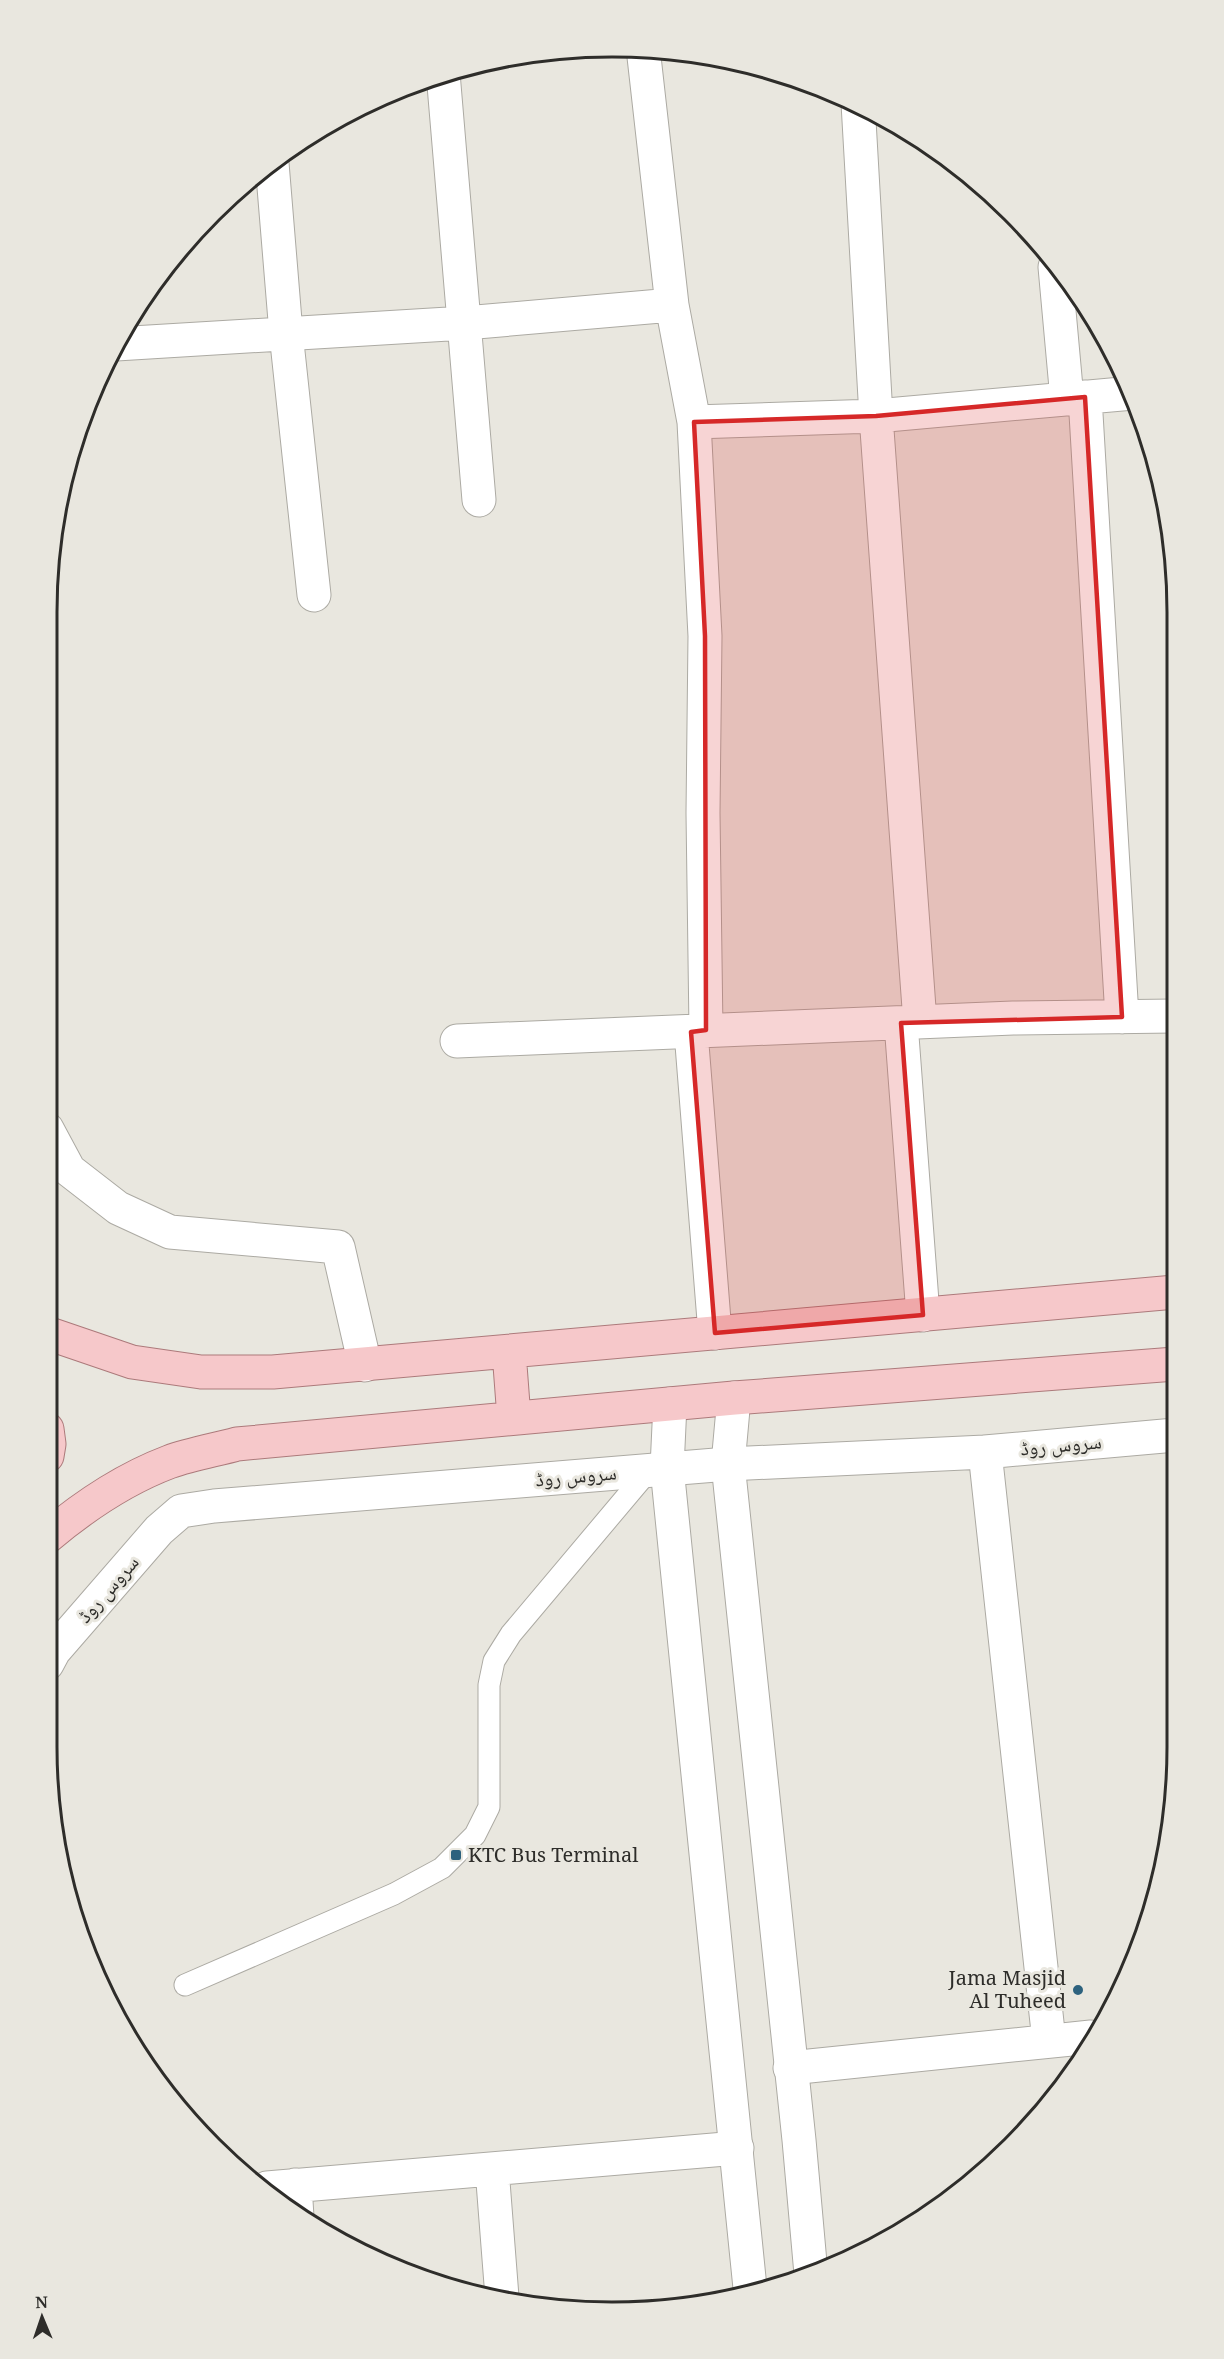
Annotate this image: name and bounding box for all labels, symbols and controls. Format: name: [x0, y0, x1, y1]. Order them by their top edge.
street label: سروس روڈ: [1019, 1428, 1103, 1461]
street label: سروس روڈ: [534, 1459, 618, 1492]
street label: سروس روڈ: [71, 1549, 145, 1628]
place label: KTC Bus Terminal: [468, 1841, 638, 1868]
marker: KTC Bus Terminal: [449, 1848, 463, 1862]
place label: Jama Masjid Al Tuheed: [948, 1964, 1066, 2014]
marker: Jama Masjid Al Tuheed: [1071, 1983, 1085, 1997]
north arrow: [12, 2287, 72, 2347]
text: N: [35, 2291, 49, 2313]

